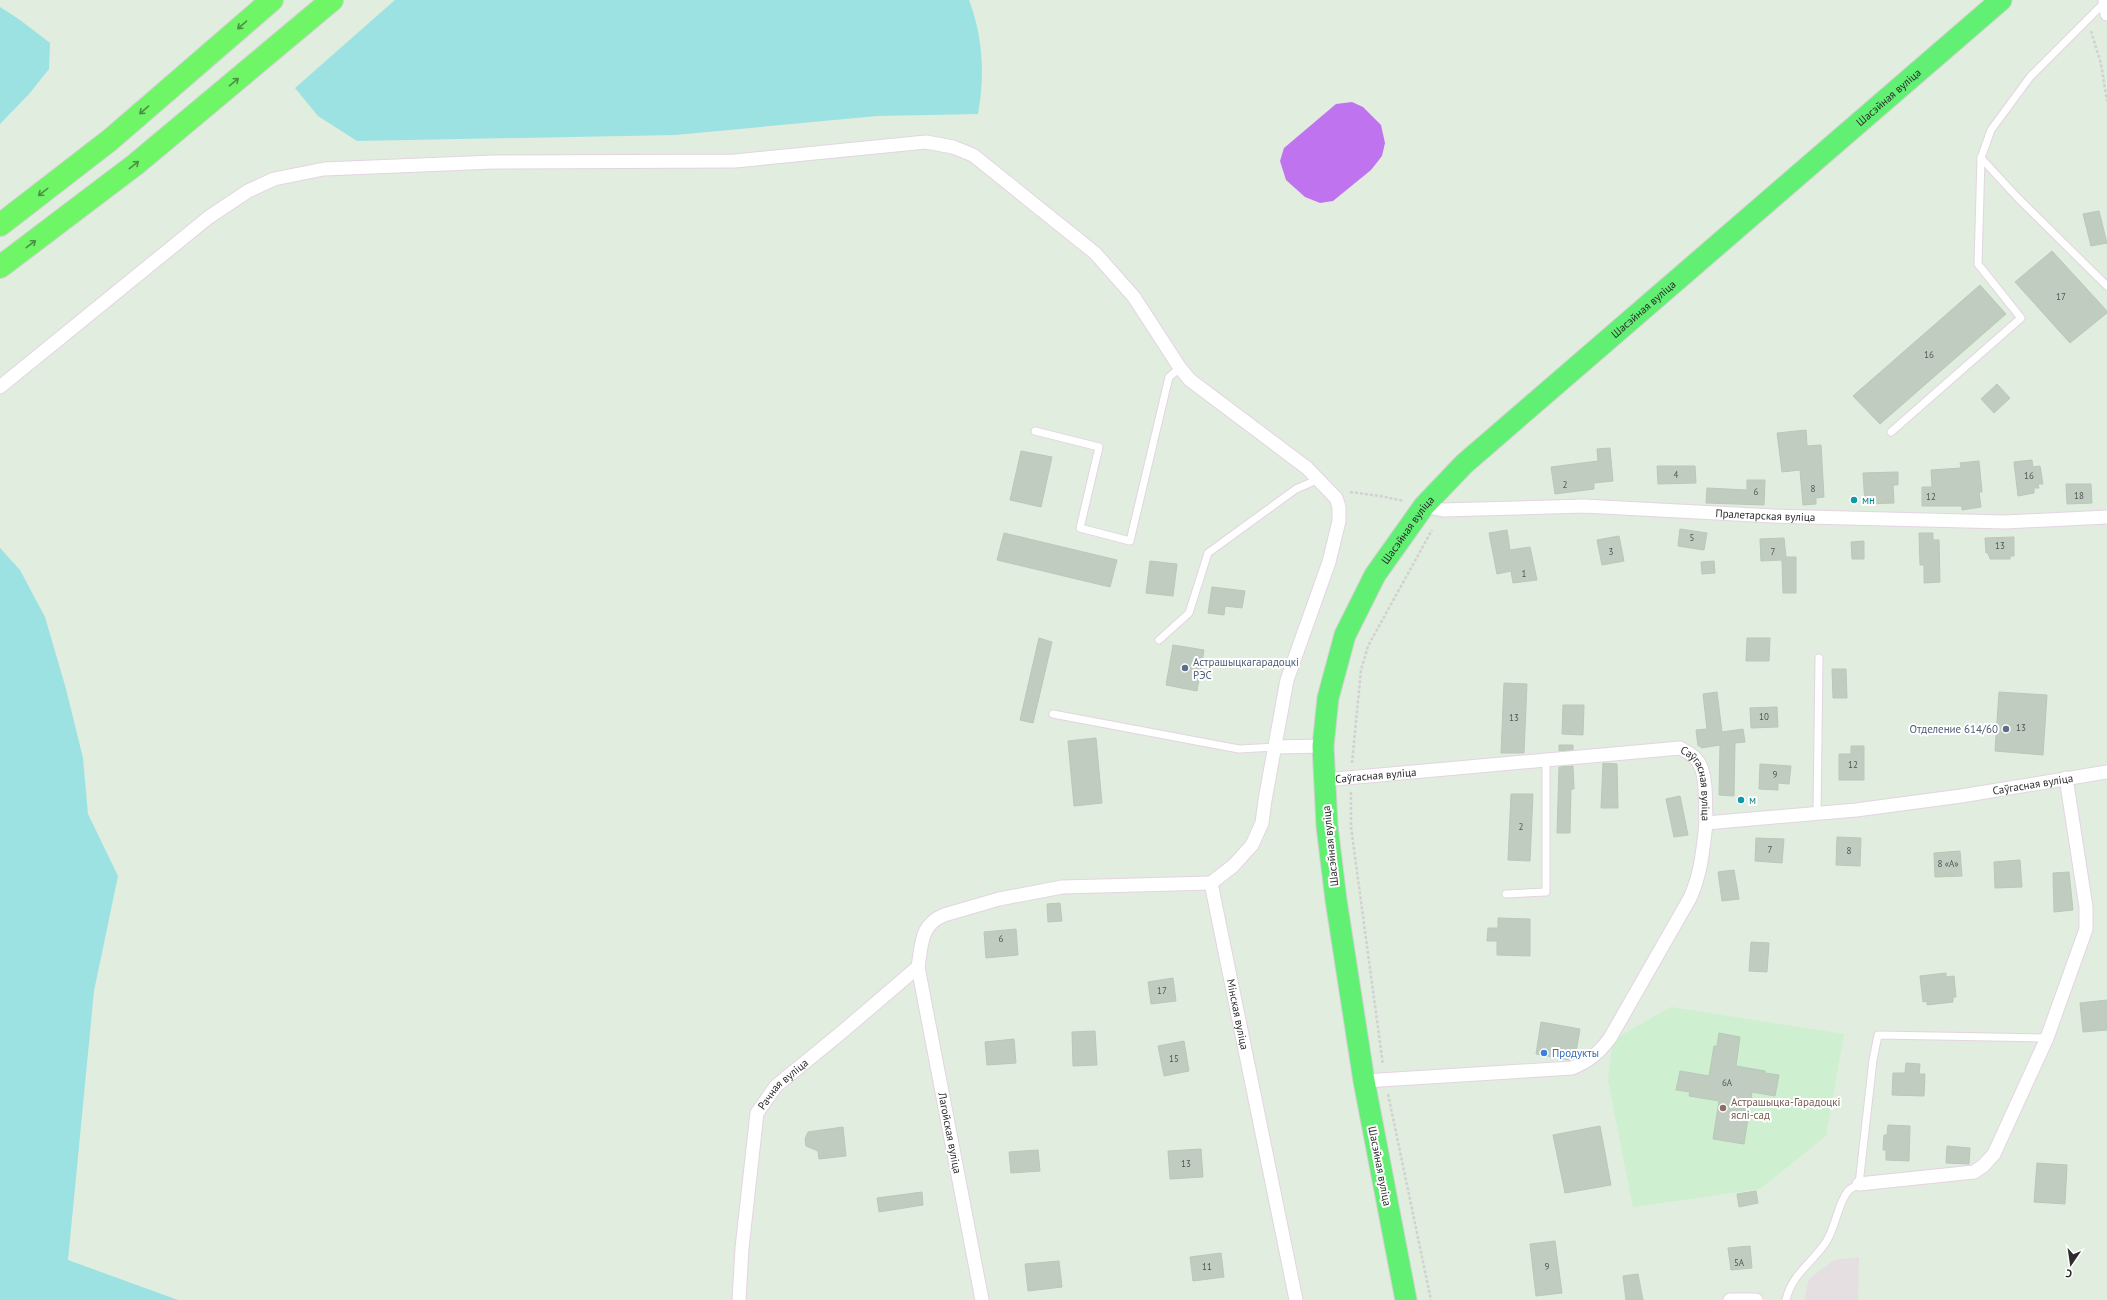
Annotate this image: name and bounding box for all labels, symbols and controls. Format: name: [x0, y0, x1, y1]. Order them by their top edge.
one-way arrow: [237, 21, 248, 30]
street label: Шасэйная вуліца: [1853, 65, 1924, 129]
one-way arrow: [229, 77, 240, 86]
one-way arrow: [139, 106, 149, 115]
one-way arrow: [129, 160, 140, 169]
one-way arrow: [37, 188, 48, 196]
one-way arrow: [25, 240, 36, 248]
street label: Шасэйная вуліца: [1608, 277, 1679, 341]
house number: 17: [2056, 291, 2066, 302]
house number: 16: [1924, 349, 1934, 360]
house number: 4: [1674, 469, 1679, 480]
house number: 16: [2024, 470, 2034, 481]
house number: 2: [1563, 479, 1568, 490]
house number: 8: [1811, 483, 1816, 494]
house number: 6: [1754, 486, 1759, 497]
house number: 18: [2074, 490, 2084, 501]
house number: 12: [1926, 491, 1936, 502]
street label: Шасэйная вуліца: [1378, 493, 1437, 567]
place label: мн: [1862, 493, 1875, 507]
marker: мн: [1849, 495, 1859, 505]
street label: Пралетарская вуліца: [1715, 506, 1815, 524]
house number: 5: [1690, 532, 1695, 543]
house number: 13: [1995, 540, 2005, 551]
house number: 3: [1609, 546, 1614, 557]
house number: 7: [1771, 546, 1776, 557]
house number: 1: [1522, 568, 1527, 579]
place label: Астрашыцкагарадоцкі РЭС: [1193, 655, 1299, 682]
marker: Астрашыцкагарадоцкі РЭС: [1180, 663, 1190, 673]
house number: 10: [1759, 711, 1769, 722]
house number: 13: [1509, 712, 1519, 723]
place label: Отделение 614/60: [1910, 722, 1998, 736]
house number: 13: [2016, 722, 2026, 733]
marker: Отделение 614/60: [2001, 724, 2011, 734]
street label: Саўгасная вуліца: [1678, 743, 1713, 821]
house number: 12: [1848, 759, 1858, 770]
street label: Саўгасная вуліца: [1335, 765, 1417, 786]
house number: 9: [1773, 769, 1778, 780]
street label: Саўгасная вуліца: [1991, 771, 2074, 798]
place label: м: [1749, 793, 1756, 807]
marker: м: [1736, 795, 1746, 805]
street label: Шасэйная вуліца: [1319, 805, 1341, 887]
house number: 2: [1519, 821, 1524, 832]
house number: 7: [1768, 844, 1773, 855]
house number: 8: [1847, 845, 1852, 856]
house number: 8 «А»: [1937, 858, 1959, 869]
house number: 6: [999, 933, 1004, 944]
street label: Мінская вуліца: [1224, 978, 1252, 1051]
house number: 17: [1157, 985, 1167, 996]
place label: Продукты: [1552, 1046, 1599, 1060]
marker: Продукты: [1539, 1048, 1549, 1058]
house number: 15: [1169, 1053, 1179, 1064]
street label: Рачная вуліца: [755, 1056, 811, 1112]
house number: 6А: [1722, 1077, 1733, 1088]
street label: Лагойская вуліца: [935, 1090, 965, 1175]
place label: Астрашыцка-Гарадоцкі яслі-сад: [1731, 1095, 1841, 1122]
marker: Астрашыцка-Гарадоцкі яслі-сад: [1718, 1103, 1728, 1113]
street label: Шасэйная вуліца: [1365, 1125, 1395, 1207]
house number: 13: [1181, 1158, 1191, 1169]
north arrow: [2051, 1244, 2091, 1284]
house number: 5А: [1734, 1257, 1745, 1268]
house number: 11: [1202, 1261, 1212, 1272]
house number: 9: [1545, 1261, 1550, 1272]
text: С: [2064, 1266, 2073, 1281]

